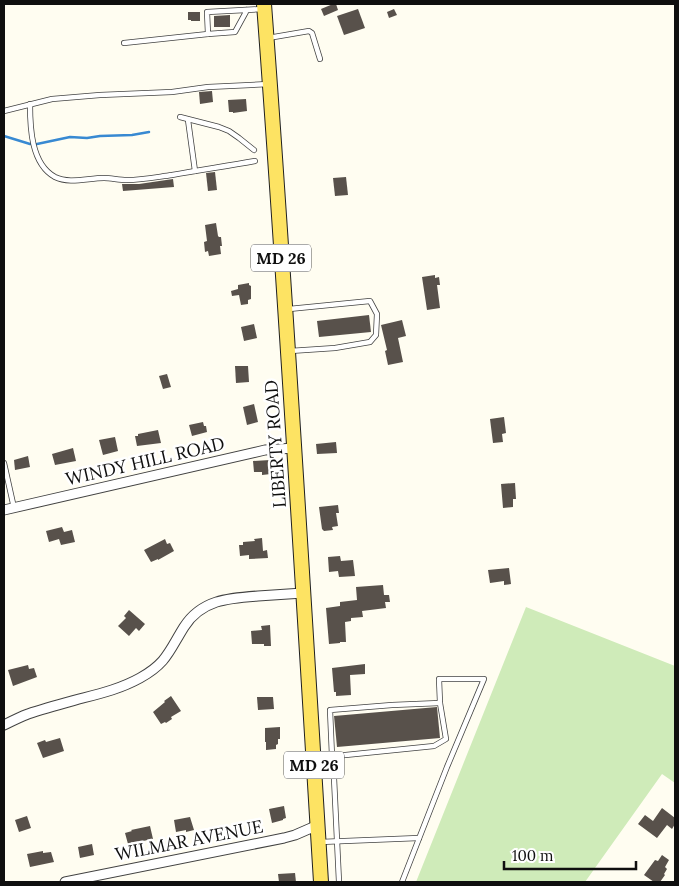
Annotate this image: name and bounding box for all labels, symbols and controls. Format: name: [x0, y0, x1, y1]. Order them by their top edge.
road number: MD 26: [251, 244, 311, 272]
street label: LIBERTY ROAD: [259, 379, 291, 509]
street label: WINDY HILL ROAD: [63, 432, 227, 490]
road number: MD 26: [284, 752, 344, 778]
street label: WILMAR AVENUE: [113, 814, 265, 866]
scale bar: [504, 838, 636, 870]
text: 100 m: [512, 846, 553, 865]

